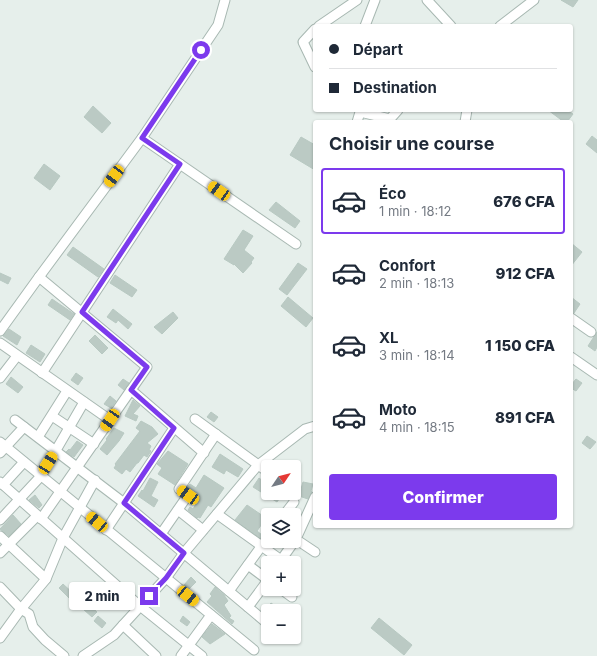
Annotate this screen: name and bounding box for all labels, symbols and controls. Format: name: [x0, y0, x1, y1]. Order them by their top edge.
text: Départ: [353, 40, 403, 59]
route start: [192, 41, 210, 59]
text: Destination: [353, 78, 437, 97]
text: Choisir une course: [329, 133, 494, 154]
car: [102, 163, 126, 189]
car: [206, 179, 232, 203]
icon: car: [331, 183, 367, 219]
text: Éco: [379, 184, 406, 203]
text: 676 CFA: [493, 192, 555, 211]
text: 1 min · 18:12: [379, 203, 452, 219]
icon: car: [331, 255, 367, 291]
text: Confort: [379, 256, 435, 275]
text: 912 CFA: [495, 264, 555, 283]
text: 2 min · 18:13: [379, 275, 454, 291]
icon: car: [331, 327, 367, 363]
text: XL: [379, 328, 399, 347]
text: 1 150 CFA: [485, 336, 555, 355]
text: 3 min · 18:14: [379, 347, 455, 363]
icon: car: [331, 399, 367, 435]
text: Moto: [379, 400, 417, 419]
car: [98, 407, 122, 433]
text: 891 CFA: [495, 408, 555, 427]
text: 4 min · 18:15: [379, 419, 455, 435]
car: [37, 450, 59, 476]
north arrow: [261, 460, 301, 500]
map controls: [261, 460, 301, 644]
button: Confirmer: [329, 474, 557, 520]
car: [175, 483, 201, 507]
button: layers: [261, 508, 301, 548]
car: [84, 510, 110, 534]
button: +: [261, 556, 301, 596]
callout: 2 min: [69, 582, 135, 610]
car: [175, 584, 201, 608]
route end: [140, 587, 158, 605]
text: 2 min: [84, 588, 120, 604]
button: −: [261, 604, 301, 644]

